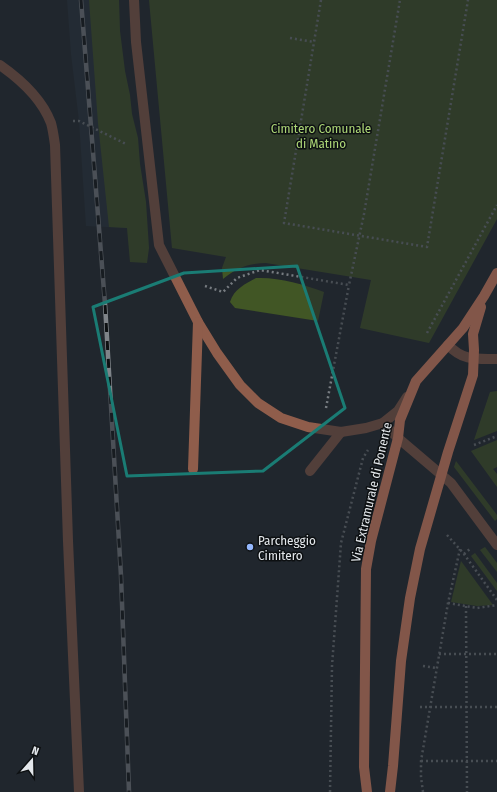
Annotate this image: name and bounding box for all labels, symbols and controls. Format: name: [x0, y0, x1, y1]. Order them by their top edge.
park label: Cimitero Comunale di Matino: [271, 121, 371, 151]
street label: Via Extramurale di Ponente: [348, 421, 395, 563]
place label: Parcheggio Cimitero: [258, 533, 316, 563]
marker: Parcheggio Cimitero: [245, 542, 255, 552]
north arrow: [12, 740, 52, 780]
text: N: [30, 744, 41, 758]

